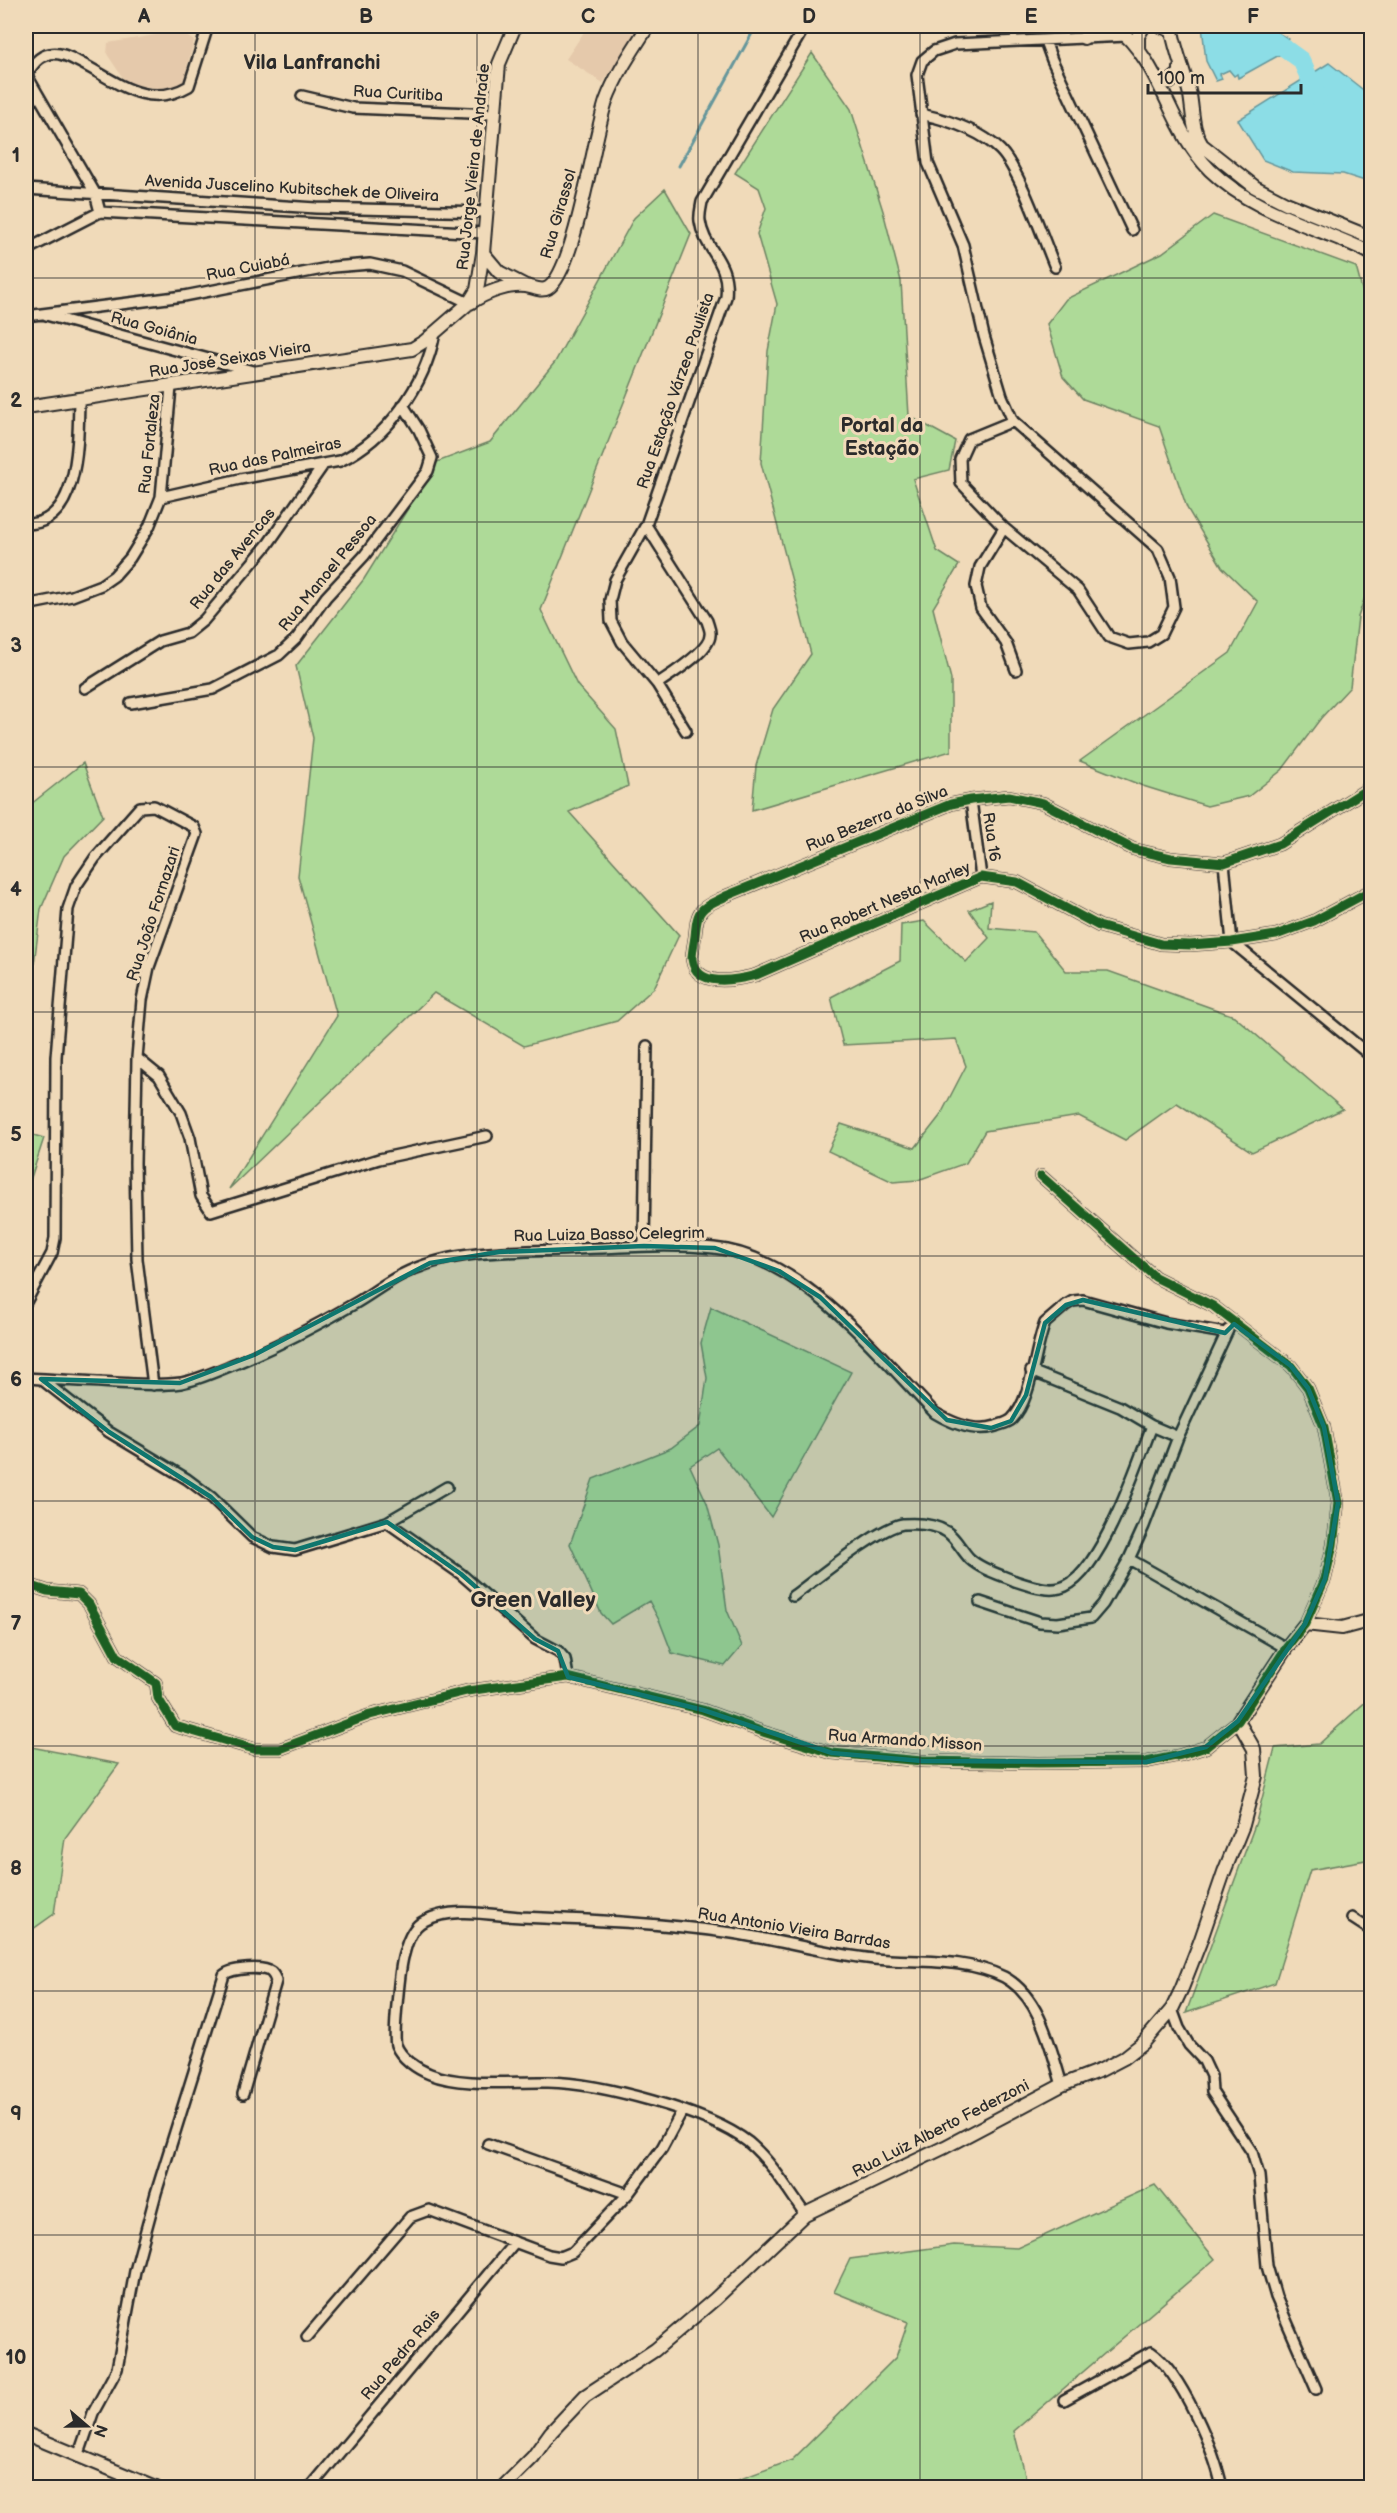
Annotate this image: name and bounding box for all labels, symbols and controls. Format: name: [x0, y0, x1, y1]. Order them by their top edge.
text: A: [137, 5, 151, 29]
text: B: [359, 5, 373, 29]
text: C: [581, 5, 595, 29]
text: D: [802, 5, 816, 29]
text: E: [1025, 5, 1038, 29]
text: F: [1247, 5, 1259, 29]
district label: Vila Lanfranchi: [244, 51, 380, 75]
scale bar: [1148, 57, 1301, 95]
street label: Rua Jorge Vieira de Andrade: [454, 62, 494, 271]
text: 100 m: [1157, 68, 1205, 89]
street label: Rua Curitiba: [352, 82, 444, 106]
text: 1: [12, 144, 20, 168]
street label: Rua Girassol: [537, 167, 581, 261]
street label: Avenida Juscelino Kubitschek de Oliveira: [145, 172, 439, 206]
street label: Rua Cuiabá: [205, 251, 291, 285]
street label: Rua Estação Várzea Paulista: [633, 290, 719, 492]
street label: Rua Goiânia: [108, 308, 200, 350]
street label: Rua José Seixas Vieira: [148, 338, 312, 382]
text: 2: [10, 389, 22, 413]
street label: Rua Fortaleza: [135, 393, 165, 495]
district label: Portal da Estação: [841, 414, 923, 461]
street label: Rua das Palmeiras: [207, 434, 343, 480]
street label: Rua das Avencas: [186, 504, 280, 614]
street label: Rua Manoel Pessoa: [275, 511, 381, 635]
text: 3: [10, 634, 22, 658]
street label: Rua Bezerra da Silva: [803, 782, 951, 856]
street label: Rua 16: [978, 811, 1004, 863]
street label: Rua João Fornazari: [123, 844, 185, 984]
street label: Rua Robert Nesta Marley: [797, 858, 974, 948]
text: 4: [10, 878, 22, 902]
text: 5: [10, 1123, 22, 1147]
street label: Rua Luiza Basso Celegrim: [513, 1224, 705, 1246]
text: 6: [10, 1368, 22, 1392]
district label: Green Valley: [470, 1587, 596, 1614]
text: 7: [10, 1612, 22, 1636]
street label: Rua Armando Misson: [827, 1726, 983, 1756]
text: 8: [10, 1857, 22, 1881]
street label: Rua Antonio Vieira Barrdas: [696, 1904, 892, 1954]
street label: Rua Luiz Alberto Federzoni: [850, 2076, 1032, 2182]
text: 9: [10, 2102, 22, 2126]
street label: Rua Pedro Rais: [357, 2306, 445, 2404]
text: 10: [6, 2346, 26, 2370]
north arrow: [57, 2396, 117, 2456]
text: N: [89, 2422, 111, 2440]

